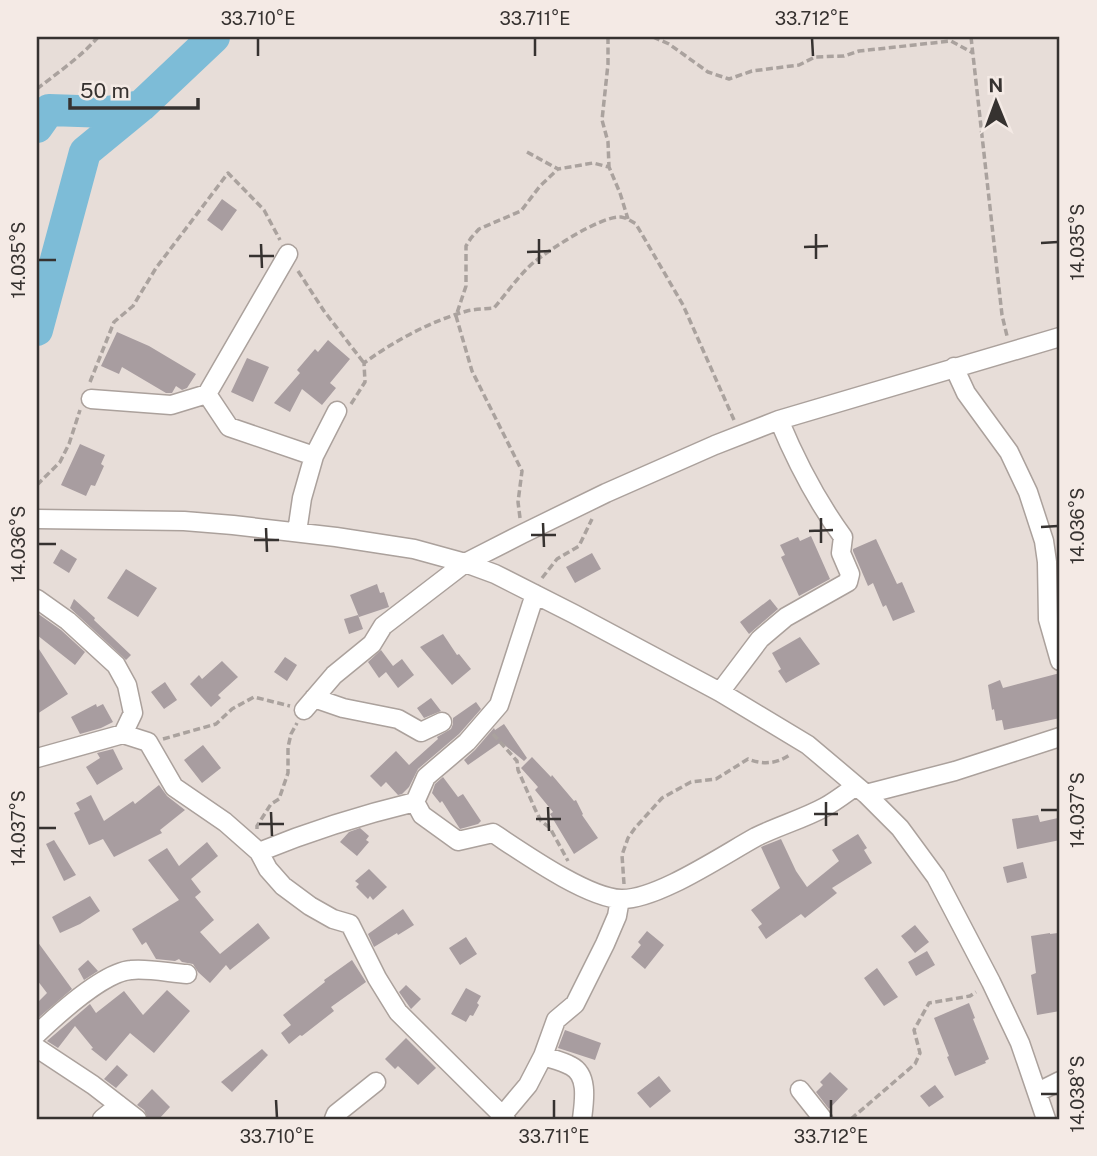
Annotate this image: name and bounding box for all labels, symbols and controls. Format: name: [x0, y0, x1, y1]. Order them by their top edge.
text: 33.710°E: [221, 8, 295, 29]
text: 33.711°E: [499, 8, 571, 29]
text: 33.712°E: [775, 8, 849, 29]
scale bar: [70, 66, 198, 110]
north arrow: [960, 66, 1030, 136]
text: N: [988, 74, 1003, 96]
text: 50 m: [80, 78, 130, 103]
text: 14.035°S: [1067, 204, 1088, 280]
text: 14.035°S: [8, 222, 29, 298]
text: 14.036°S: [1067, 488, 1088, 564]
text: 14.036°S: [8, 506, 29, 582]
text: 14.037°S: [1067, 772, 1088, 848]
text: 14.037°S: [8, 790, 29, 866]
text: 14.038°S: [1067, 1056, 1088, 1132]
text: 33.710°E: [240, 1126, 314, 1147]
text: 33.711°E: [518, 1126, 590, 1147]
text: 33.712°E: [794, 1126, 868, 1147]

